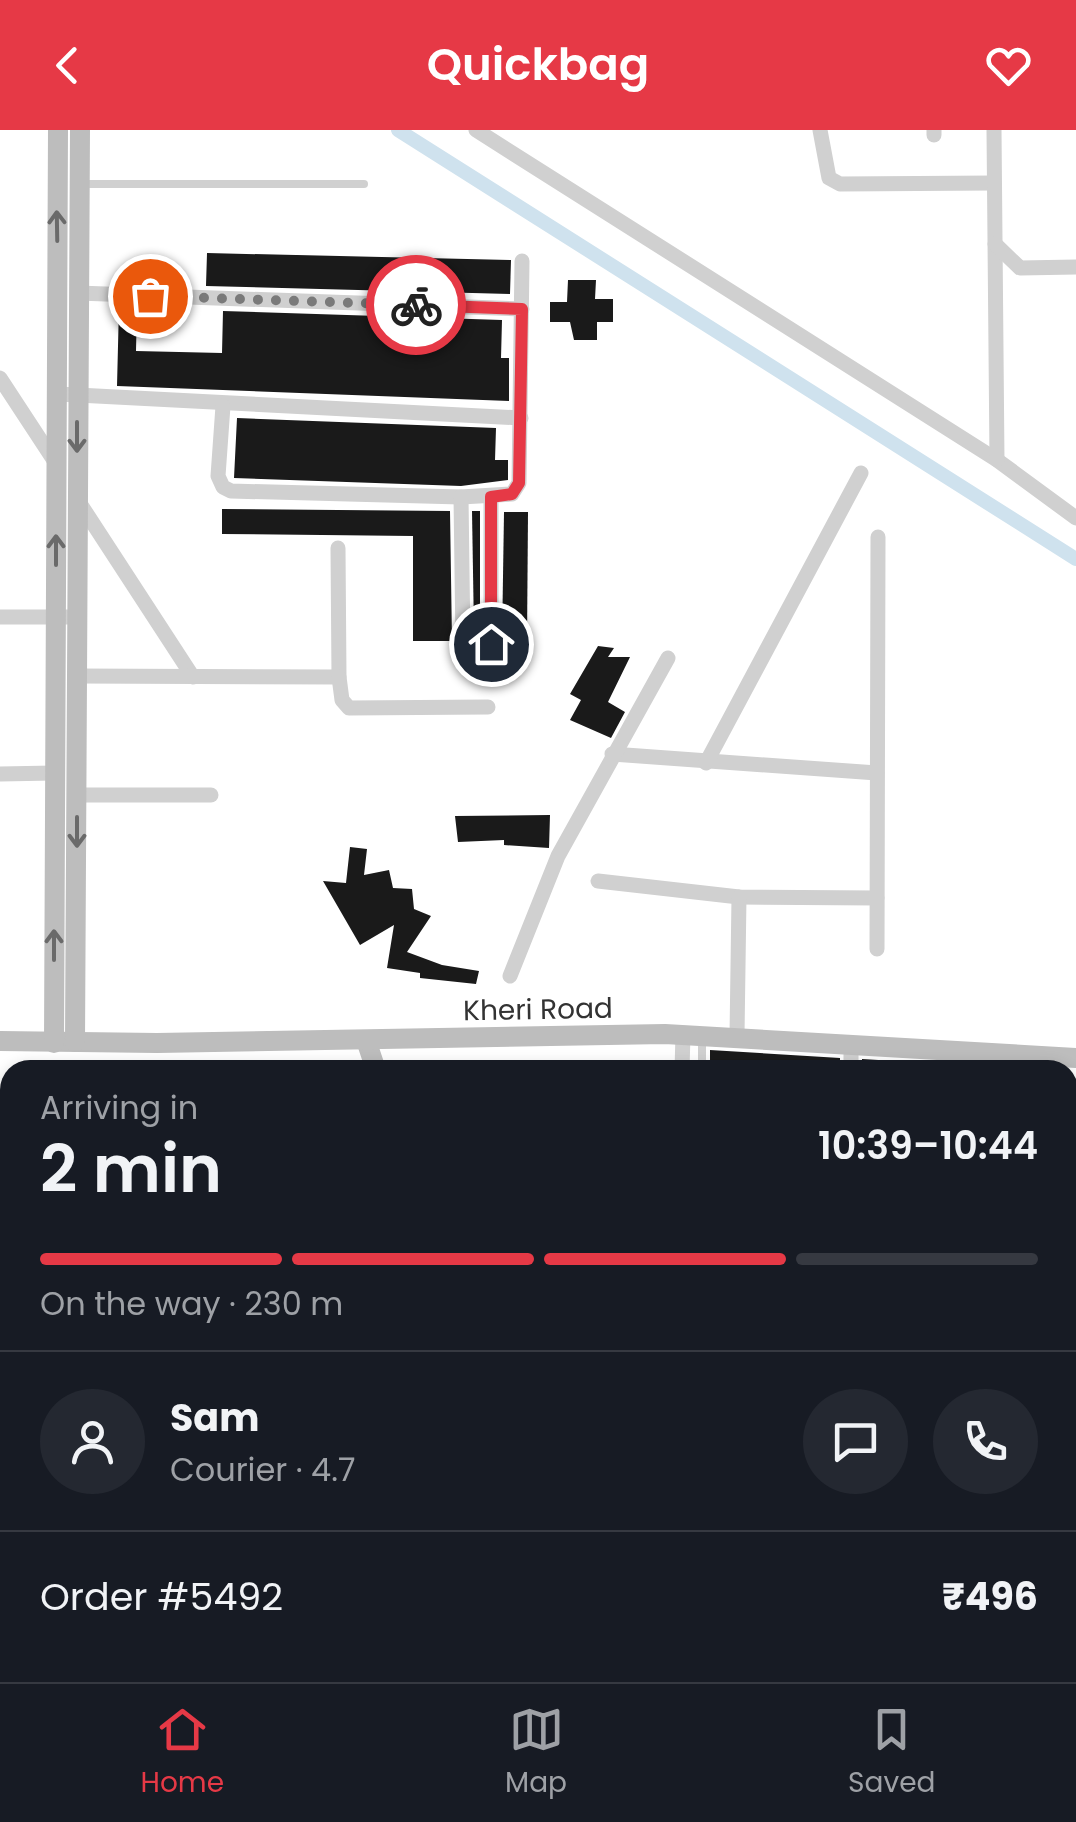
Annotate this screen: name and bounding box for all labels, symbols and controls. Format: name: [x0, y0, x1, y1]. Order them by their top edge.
text: Quickbag: [427, 33, 649, 96]
icon: back: [40, 38, 95, 93]
icon: heart: [981, 38, 1036, 93]
one-way arrow: [48, 210, 66, 242]
pin: [108, 254, 193, 339]
courier: [366, 255, 466, 355]
icon: bag: [123, 269, 178, 324]
icon: bike: [389, 278, 444, 333]
one-way arrow: [68, 420, 86, 453]
one-way arrow: [46, 535, 66, 568]
pin: [449, 602, 534, 687]
icon: home: [464, 617, 519, 672]
one-way arrow: [67, 816, 86, 848]
one-way arrow: [44, 930, 64, 962]
street label: Kheri Road: [463, 989, 613, 1030]
text: Arriving in: [40, 1085, 198, 1130]
text: 10:39–10:44: [818, 1119, 1038, 1172]
text: 2 min: [40, 1124, 222, 1215]
text: On the way · 230 m: [40, 1281, 343, 1326]
button: person: [40, 1389, 145, 1494]
button: chat: [803, 1389, 908, 1494]
button: phone: [933, 1389, 1038, 1494]
text: Sam: [170, 1391, 259, 1444]
text: Courier · 4.7: [170, 1447, 355, 1492]
text: Order #5492: [40, 1570, 283, 1623]
text: ₹496: [942, 1570, 1038, 1623]
tab: Home: [141, 1702, 224, 1804]
tab: Map: [505, 1702, 567, 1804]
tab: Saved: [848, 1702, 935, 1804]

